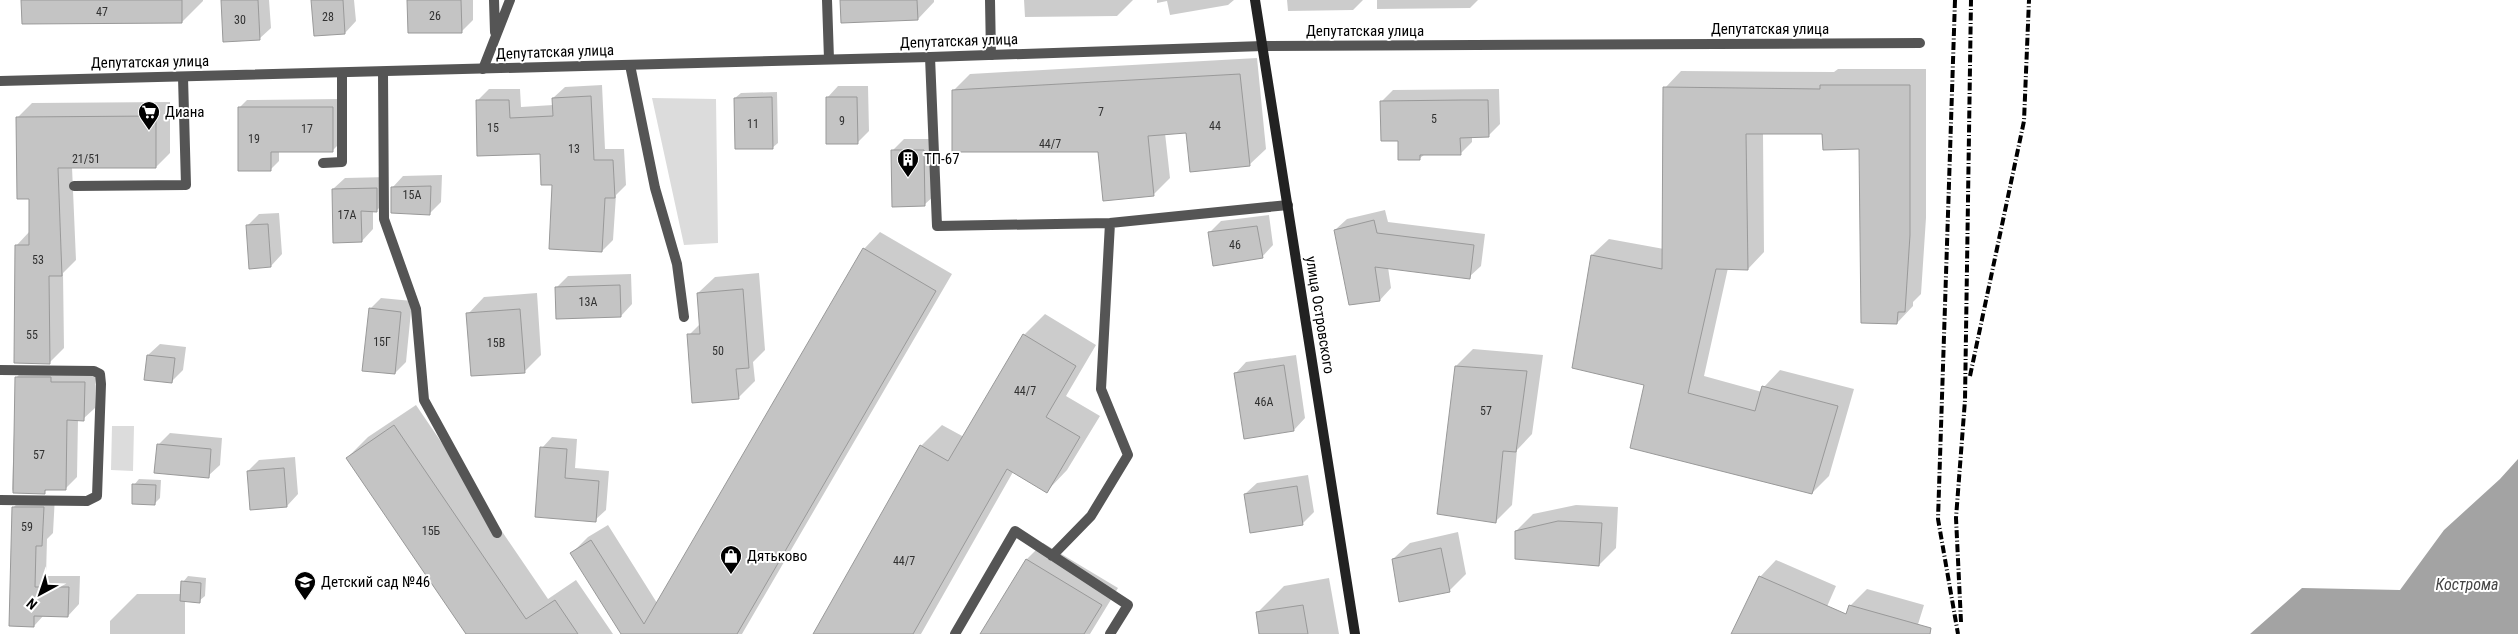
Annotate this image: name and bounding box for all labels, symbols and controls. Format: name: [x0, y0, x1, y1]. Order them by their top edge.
house number: 47: [96, 5, 108, 19]
house number: 26: [429, 9, 441, 23]
house number: 28: [322, 10, 334, 24]
house number: 30: [234, 13, 246, 27]
street label: Депутатская улица: [1711, 20, 1829, 38]
street label: Депутатская улица: [1306, 22, 1424, 40]
street label: Депутатская улица: [900, 30, 1018, 52]
street label: Депутатская улица: [496, 41, 614, 63]
street label: Депутатская улица: [91, 52, 209, 72]
supermarket icon: Диана: [137, 100, 161, 131]
place label: Диана: [165, 103, 205, 121]
house number: 7: [1098, 105, 1104, 119]
house number: 5: [1431, 112, 1437, 126]
house number: 9: [839, 114, 845, 128]
house number: 11: [747, 117, 759, 131]
house number: 44: [1209, 119, 1221, 133]
house number: 15: [487, 121, 499, 135]
house number: 17: [301, 122, 313, 136]
house number: 19: [248, 132, 260, 146]
house number: 44/7: [1039, 137, 1061, 151]
house number: 13: [568, 142, 580, 156]
building icon: ТП-67: [896, 147, 920, 178]
place label: ТП-67: [924, 150, 960, 168]
house number: 21/51: [72, 152, 100, 166]
house number: 15А: [403, 188, 421, 202]
house number: 17А: [338, 208, 356, 222]
house number: 46: [1229, 238, 1241, 252]
house number: 53: [32, 253, 44, 267]
street label: улица Островского: [1302, 255, 1338, 375]
house number: 13А: [579, 295, 597, 309]
house number: 55: [26, 328, 38, 342]
house number: 15Г: [373, 335, 391, 349]
house number: 15В: [487, 336, 505, 350]
house number: 50: [712, 344, 724, 358]
house number: 44/7: [1014, 384, 1036, 398]
house number: 46А: [1255, 395, 1273, 409]
house number: 57: [1480, 404, 1492, 418]
house number: 57: [33, 448, 45, 462]
house number: 59: [21, 520, 33, 534]
house number: 15Б: [422, 524, 441, 538]
shop icon: Дятьково: [719, 544, 743, 575]
place label: Дятьково: [747, 547, 807, 565]
house number: 44/7: [893, 554, 915, 568]
north arrow: [15, 569, 65, 619]
school or university icon: Детский сад №46: [293, 570, 317, 601]
place label: Детский сад №46: [321, 573, 430, 591]
water label: Кострома: [2436, 575, 2498, 594]
text: N: [23, 595, 40, 613]

